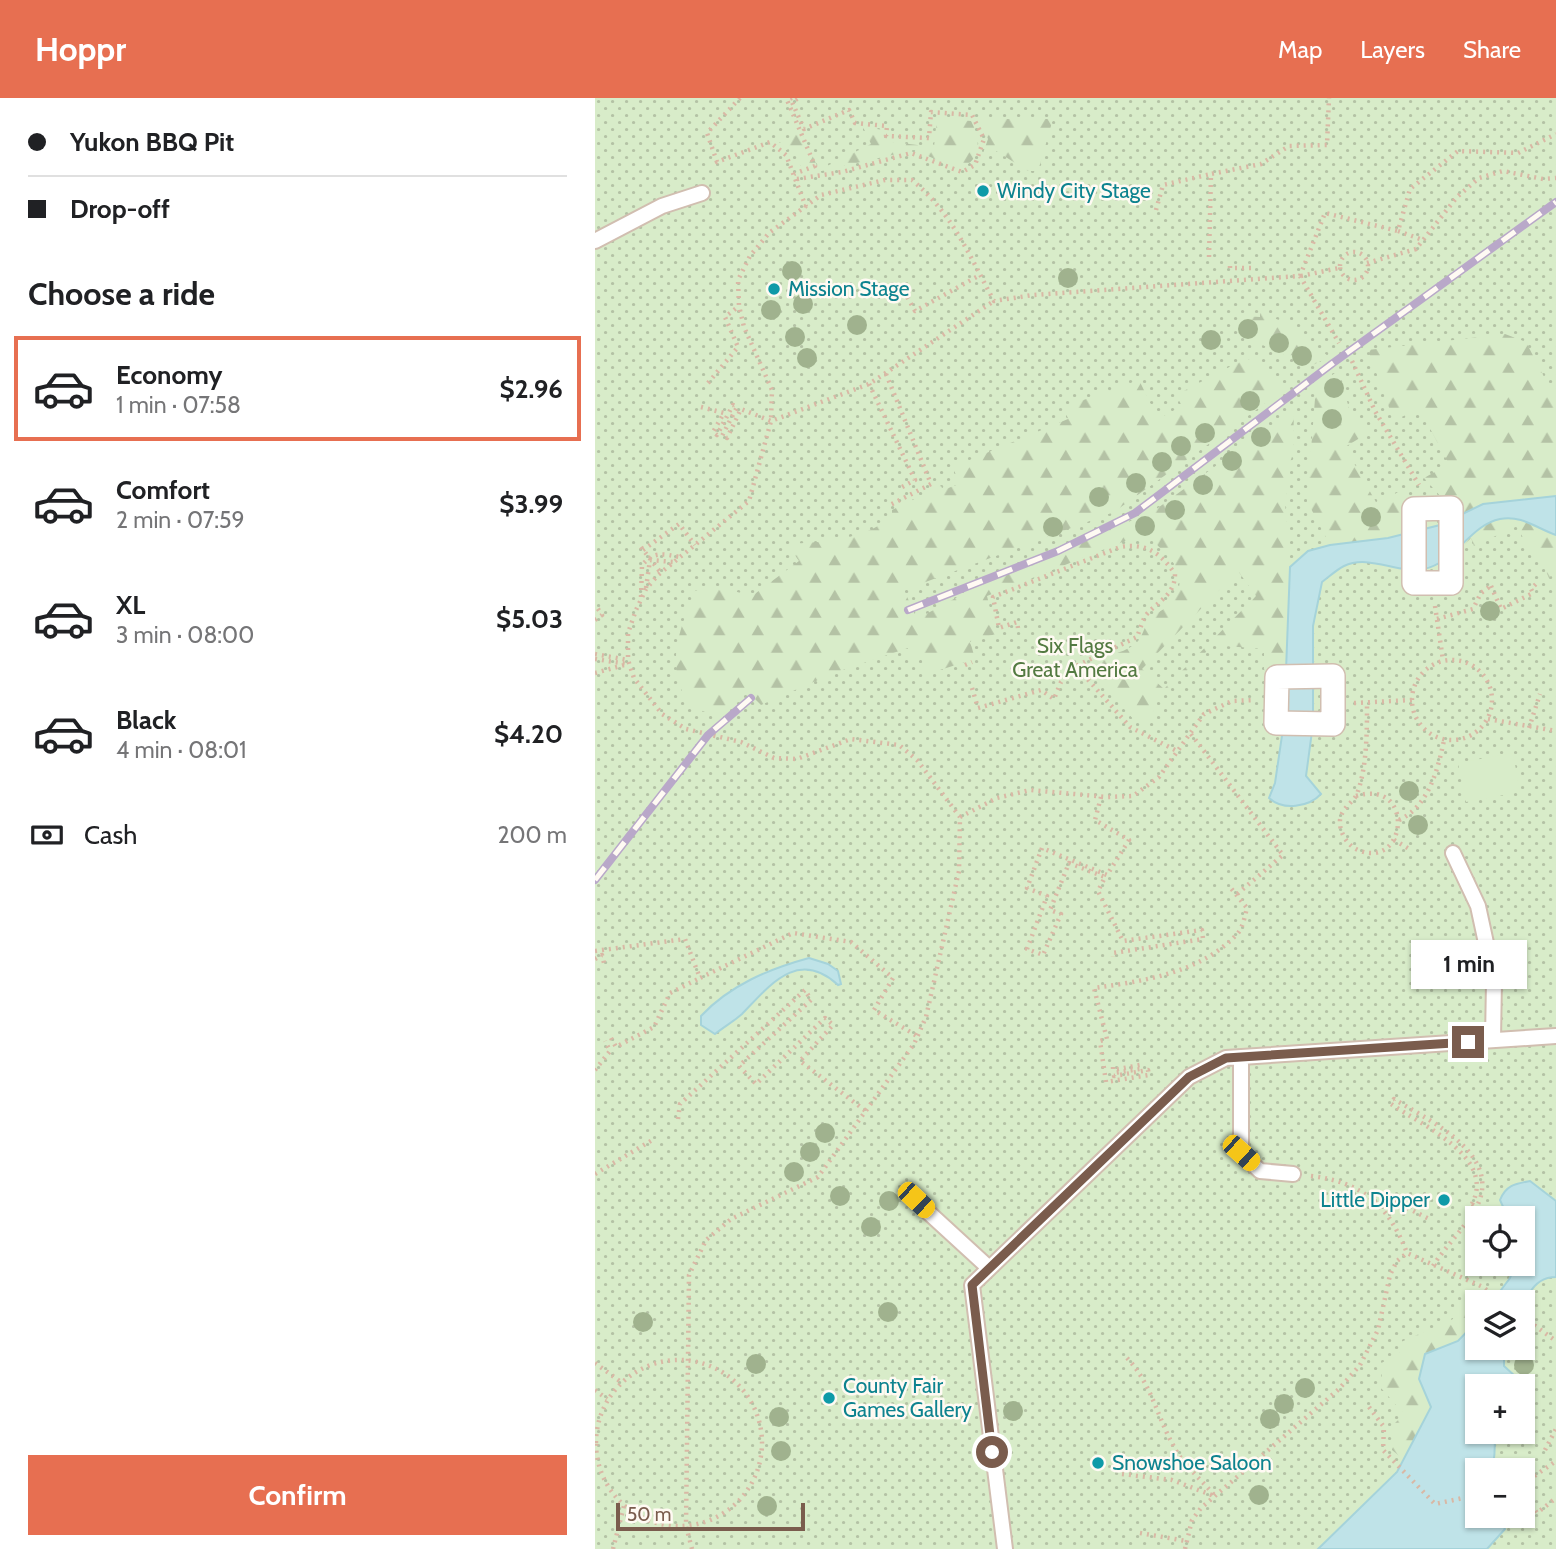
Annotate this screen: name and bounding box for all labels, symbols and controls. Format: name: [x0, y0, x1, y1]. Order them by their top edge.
text: Hoppr: [35, 29, 126, 69]
text: Map: [1278, 35, 1322, 64]
text: Layers: [1360, 35, 1425, 64]
text: Share: [1463, 35, 1521, 64]
text: Yukon BBQ Pit: [70, 126, 234, 158]
place label: Windy City Stage: [997, 178, 1151, 203]
marker: Windy City Stage: [975, 183, 991, 199]
text: Drop-off: [70, 193, 170, 225]
text: Choose a ride: [28, 274, 215, 313]
place label: Mission Stage: [788, 276, 910, 301]
marker: Mission Stage: [766, 281, 782, 297]
icon: car: [32, 357, 95, 420]
text: Economy: [116, 359, 222, 391]
text: $2.96: [500, 373, 563, 405]
text: 1 min · 07:58: [116, 391, 241, 419]
icon: car: [32, 472, 95, 535]
text: Comfort: [116, 474, 210, 506]
text: $3.99: [499, 488, 563, 520]
text: 2 min · 07:59: [116, 506, 245, 534]
icon: car: [32, 587, 95, 650]
text: XL: [116, 589, 145, 621]
text: $5.03: [496, 603, 563, 635]
text: 3 min · 08:00: [116, 621, 254, 649]
park label: Six Flags Great America: [1012, 633, 1138, 682]
icon: car: [32, 702, 95, 765]
text: Black: [116, 704, 176, 736]
text: $4.20: [494, 718, 563, 750]
text: 4 min · 08:01: [116, 736, 247, 764]
icon: cash: [28, 816, 66, 854]
text: Cash: [84, 819, 137, 851]
text: 200 m: [497, 821, 567, 849]
callout: 1 min: [1410, 940, 1526, 990]
text: 1 min: [1443, 950, 1495, 978]
route end: [1452, 1026, 1484, 1058]
car: [1219, 1131, 1264, 1175]
car: [894, 1178, 939, 1222]
place label: Little Dipper: [1320, 1187, 1430, 1212]
marker: Little Dipper: [1436, 1192, 1452, 1208]
map controls: [1465, 1206, 1535, 1528]
button: locate: [1465, 1206, 1535, 1276]
button: layers: [1465, 1290, 1535, 1360]
place label: County Fair Games Gallery: [843, 1373, 972, 1422]
button: +: [1465, 1374, 1535, 1444]
marker: County Fair Games Gallery: [821, 1390, 837, 1406]
route start: [976, 1436, 1008, 1468]
place label: Snowshoe Saloon: [1112, 1450, 1272, 1475]
button: Confirm: [28, 1455, 567, 1535]
marker: Snowshoe Saloon: [1090, 1455, 1106, 1471]
button: −: [1465, 1458, 1535, 1528]
scale bar: [616, 1500, 805, 1532]
text: 50 m: [627, 1503, 671, 1526]

